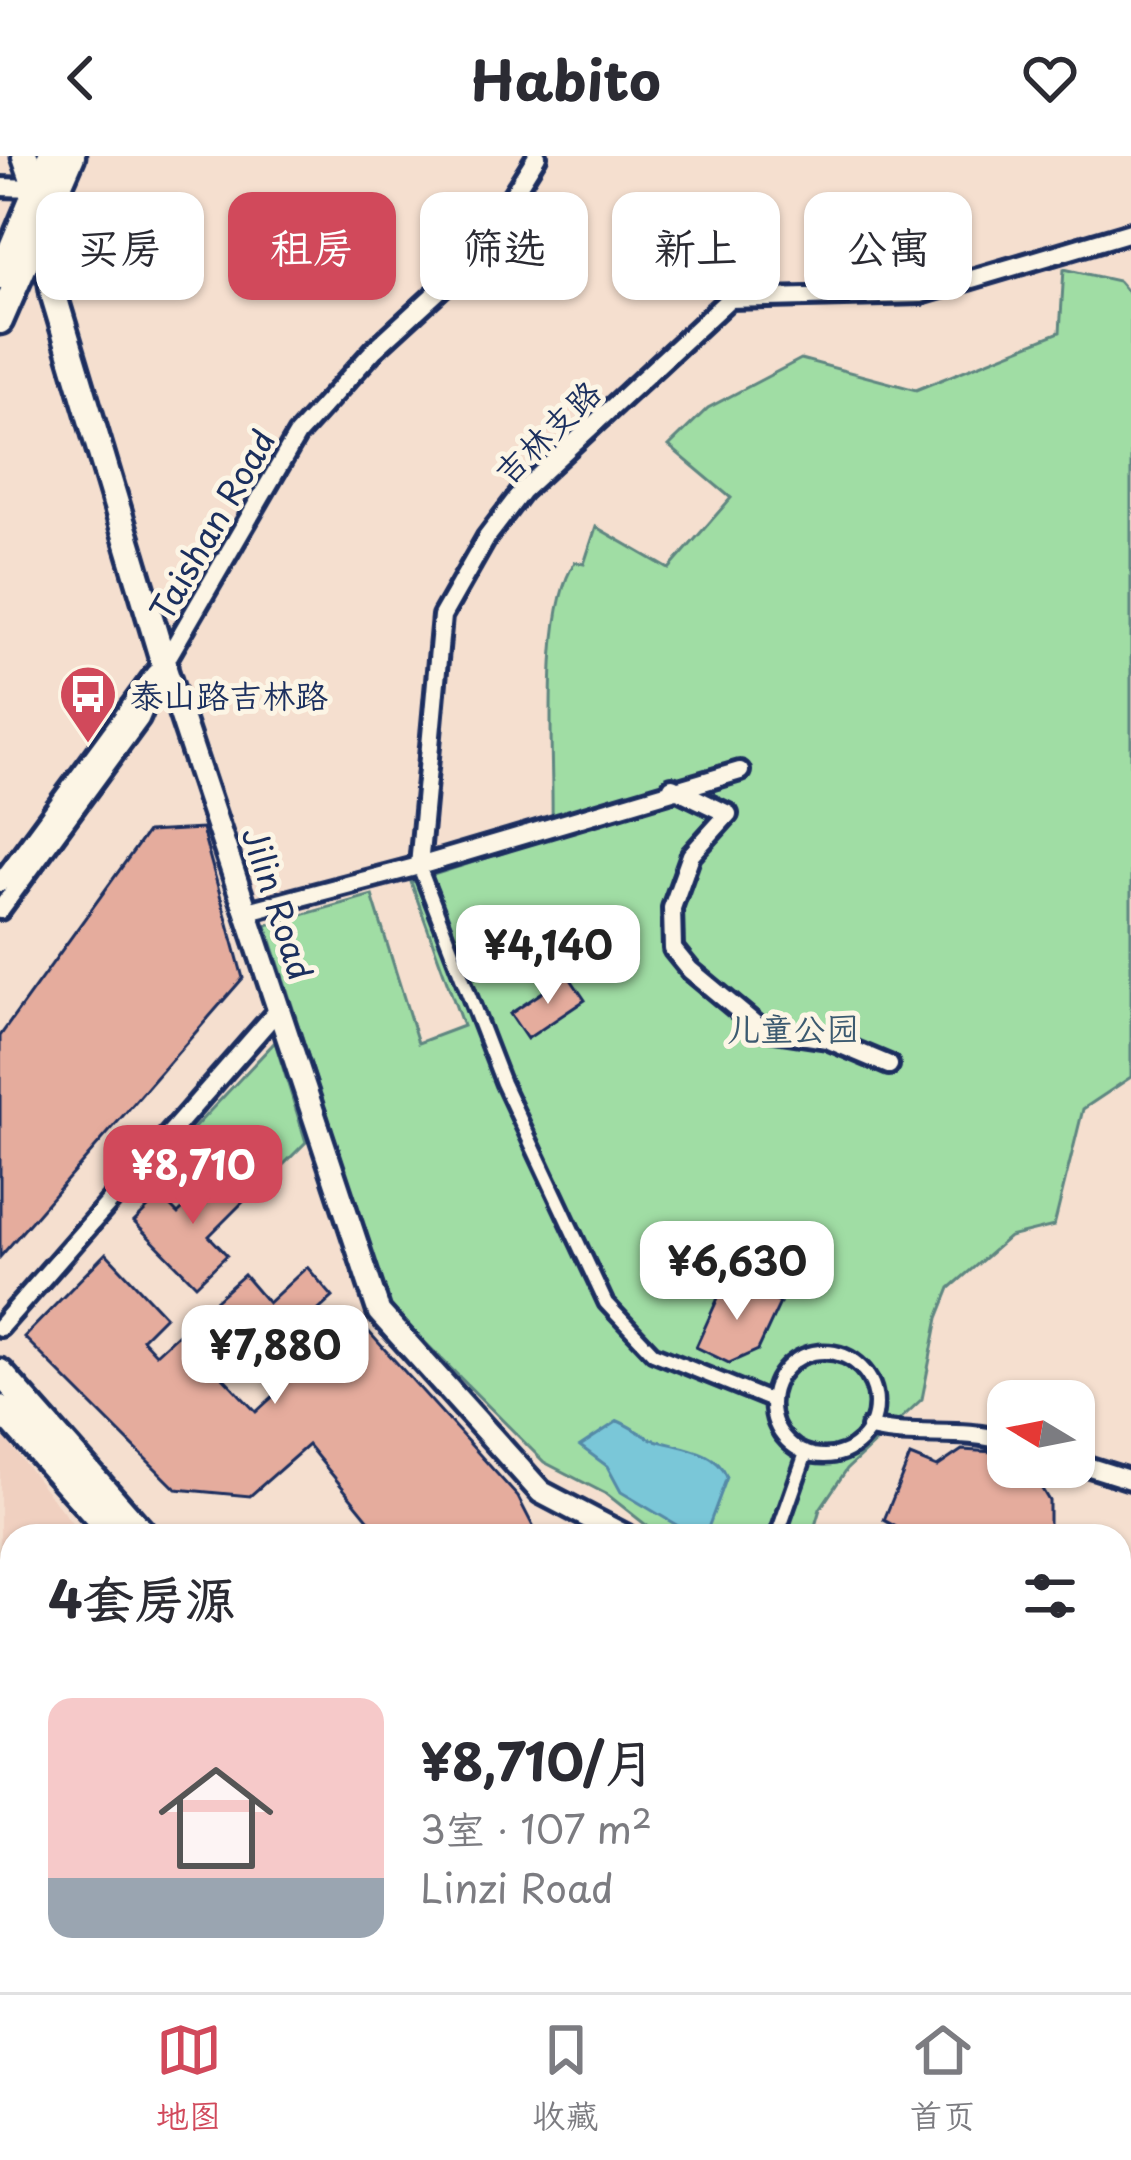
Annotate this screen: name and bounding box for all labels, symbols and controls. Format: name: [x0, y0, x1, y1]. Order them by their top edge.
text: Habito: [470, 38, 661, 119]
icon: back: [48, 45, 114, 111]
icon: heart: [1017, 45, 1083, 111]
chip: 买房: [36, 192, 204, 300]
chip: 租房: [228, 192, 396, 300]
chip: 筛选: [420, 192, 588, 300]
chip: 新上: [612, 192, 780, 300]
chip: 公寓: [804, 192, 972, 300]
street label: 吉林支路: [481, 367, 611, 495]
street label: Taishan Road: [136, 419, 286, 629]
bus stop icon: 泰山路吉林路: [57, 663, 119, 745]
place label: 泰山路吉林路: [130, 669, 328, 719]
street label: Jilin Road: [231, 820, 327, 986]
pin: ¥4,140: [450, 905, 646, 1007]
text: ¥4,140: [483, 914, 613, 973]
park label: 儿童公园: [727, 1002, 859, 1052]
pin: ¥8,710: [95, 1125, 291, 1227]
text: ¥8,710: [130, 1134, 256, 1193]
pin: ¥6,630: [639, 1221, 835, 1323]
text: ¥6,630: [667, 1230, 807, 1289]
pin: ¥7,880: [177, 1305, 373, 1407]
text: ¥7,880: [209, 1314, 341, 1373]
north arrow: [987, 1380, 1095, 1488]
map controls: [987, 1380, 1095, 1488]
text: 4套房源: [48, 1558, 236, 1635]
icon: filters: [1017, 1563, 1083, 1629]
text: ¥8,710/月: [420, 1721, 655, 1798]
icon: home: [144, 1746, 288, 1890]
text: 3室 · 107 m²: [420, 1798, 652, 1857]
text: Linzi Road: [420, 1857, 614, 1916]
tab: 地图: [156, 2017, 222, 2139]
tab: 收藏: [533, 2017, 599, 2139]
tab: 首页: [910, 2017, 976, 2139]

